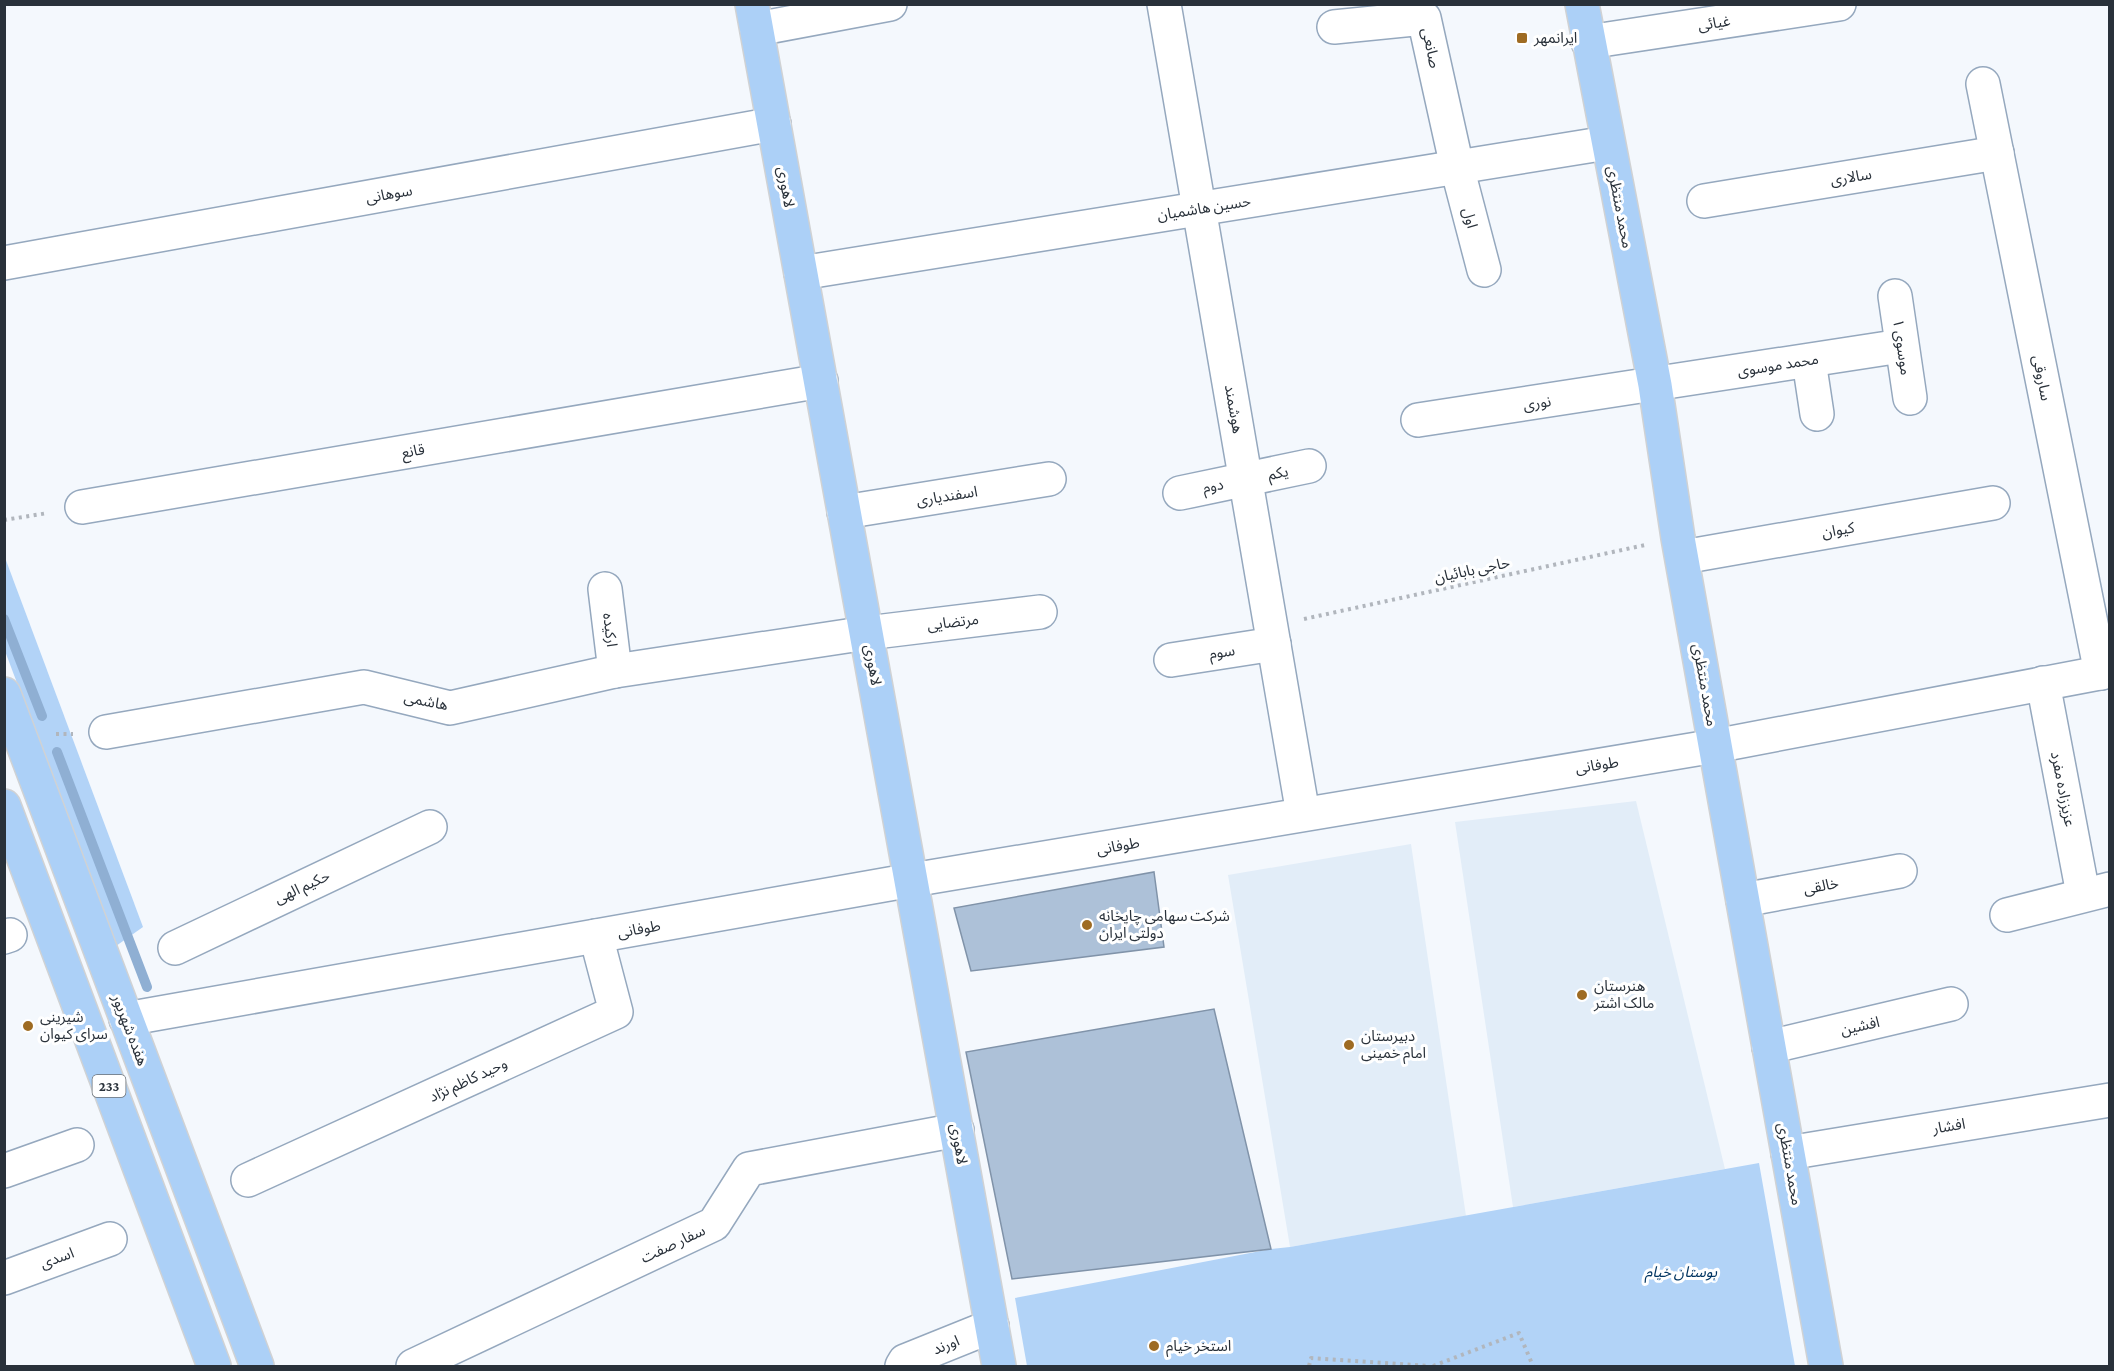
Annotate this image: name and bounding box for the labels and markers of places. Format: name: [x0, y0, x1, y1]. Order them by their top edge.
place label: ایرانمهر: [1533, 30, 1577, 47]
marker: ایرانمهر: [1515, 31, 1529, 45]
place label: شرکت سهامی چاپخانه دولتی ایران: [1099, 908, 1230, 942]
marker: شرکت سهامی چاپخانه دولتی ایران: [1080, 918, 1094, 932]
place label: هنرستان مالک اشتر: [1593, 978, 1654, 1012]
marker: هنرستان مالک اشتر: [1575, 988, 1589, 1002]
place label: شیرینی سرای کیوان: [40, 1009, 108, 1043]
marker: شیرینی سرای کیوان: [21, 1019, 35, 1033]
place label: دبیرستان امام خمینی: [1361, 1028, 1426, 1064]
marker: دبیرستان امام خمینی: [1342, 1038, 1356, 1052]
place label: استخر خیام: [1166, 1338, 1231, 1357]
marker: استخر خیام: [1147, 1339, 1161, 1353]

